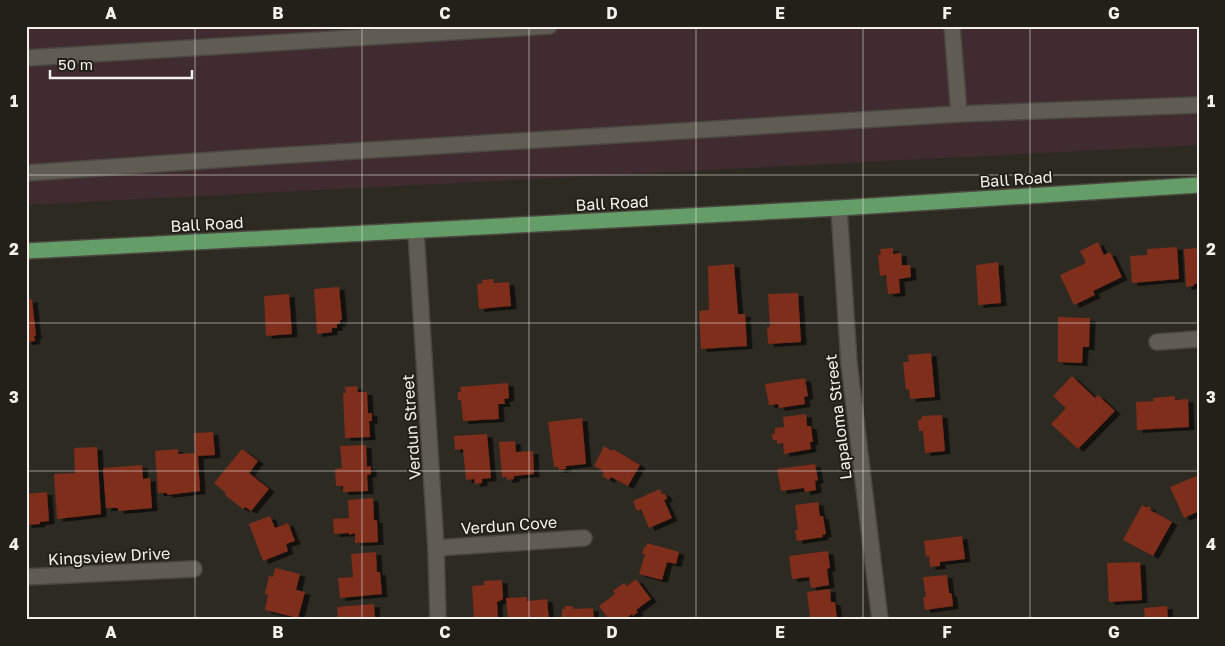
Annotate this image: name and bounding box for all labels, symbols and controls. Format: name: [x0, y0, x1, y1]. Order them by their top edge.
text: A: [105, 3, 117, 23]
text: B: [272, 3, 284, 23]
text: C: [439, 3, 451, 23]
text: D: [606, 3, 618, 23]
text: E: [775, 3, 785, 23]
text: F: [942, 3, 952, 23]
text: G: [1108, 3, 1120, 23]
scale bar: [50, 48, 192, 80]
text: 50 m: [58, 55, 93, 73]
text: 1: [10, 91, 18, 111]
text: 1: [1207, 91, 1215, 111]
street label: Ball Road: [979, 166, 1053, 192]
street label: Ball Road: [575, 191, 649, 215]
street label: Ball Road: [170, 212, 244, 236]
text: 2: [9, 239, 19, 259]
text: 2: [1206, 239, 1216, 259]
street label: Lapaloma Street: [820, 353, 856, 481]
street label: Verdun Street: [397, 374, 425, 480]
text: 3: [9, 387, 19, 407]
text: 3: [1206, 387, 1216, 407]
street label: Verdun Cove: [460, 512, 558, 538]
text: 4: [9, 534, 19, 554]
text: 4: [1206, 534, 1216, 554]
street label: Kingsview Drive: [47, 543, 171, 569]
text: A: [105, 622, 117, 642]
text: B: [272, 622, 284, 642]
text: C: [439, 622, 451, 642]
text: D: [606, 622, 618, 642]
text: E: [775, 622, 785, 642]
text: F: [942, 622, 952, 642]
text: G: [1108, 622, 1120, 642]

